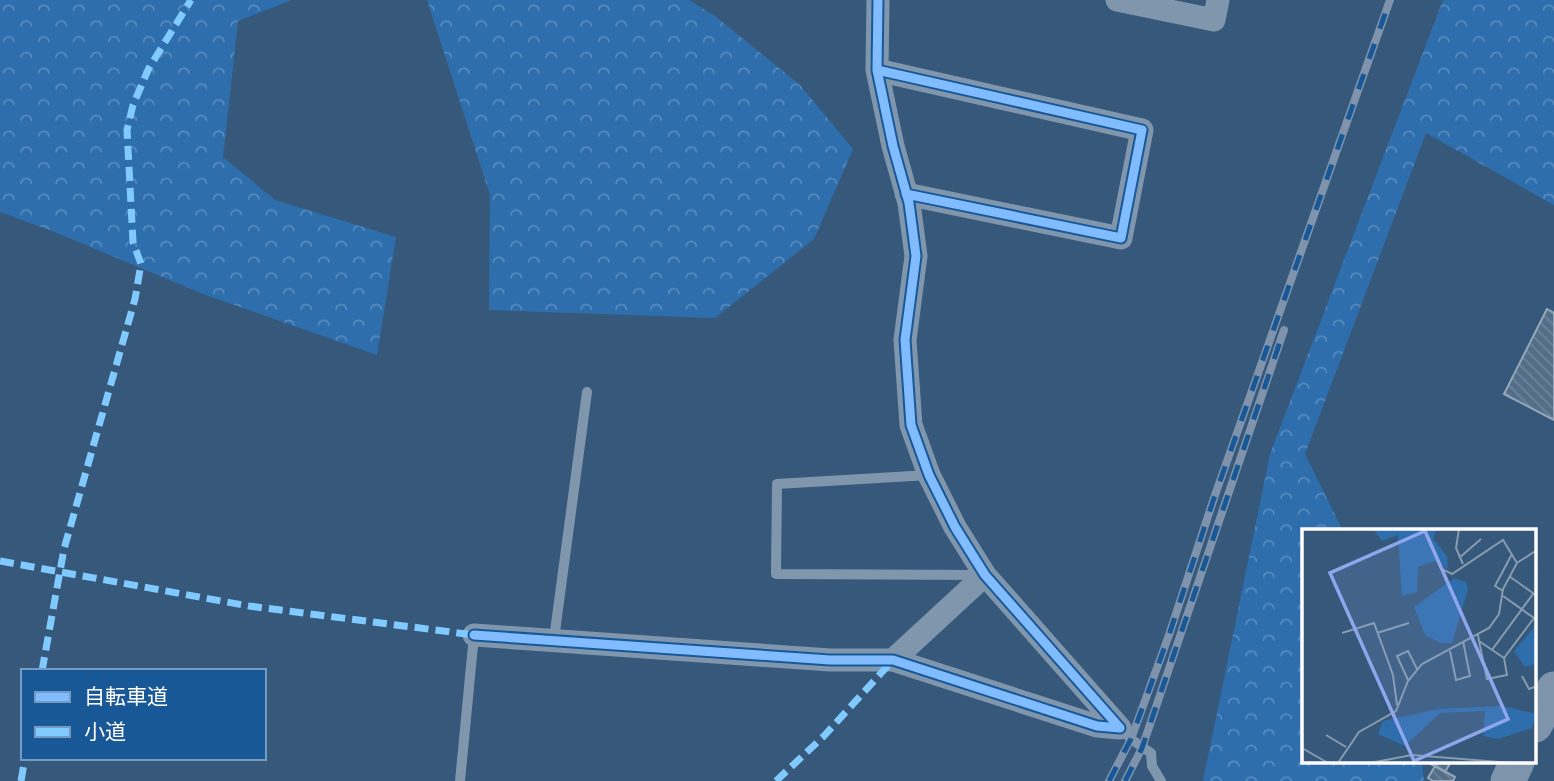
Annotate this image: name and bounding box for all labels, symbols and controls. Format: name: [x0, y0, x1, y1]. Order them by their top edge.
inset map: [1302, 529, 1536, 764]
legend: [21, 669, 266, 760]
text: 自転車道: [84, 683, 168, 708]
text: 小道: [84, 718, 126, 743]

